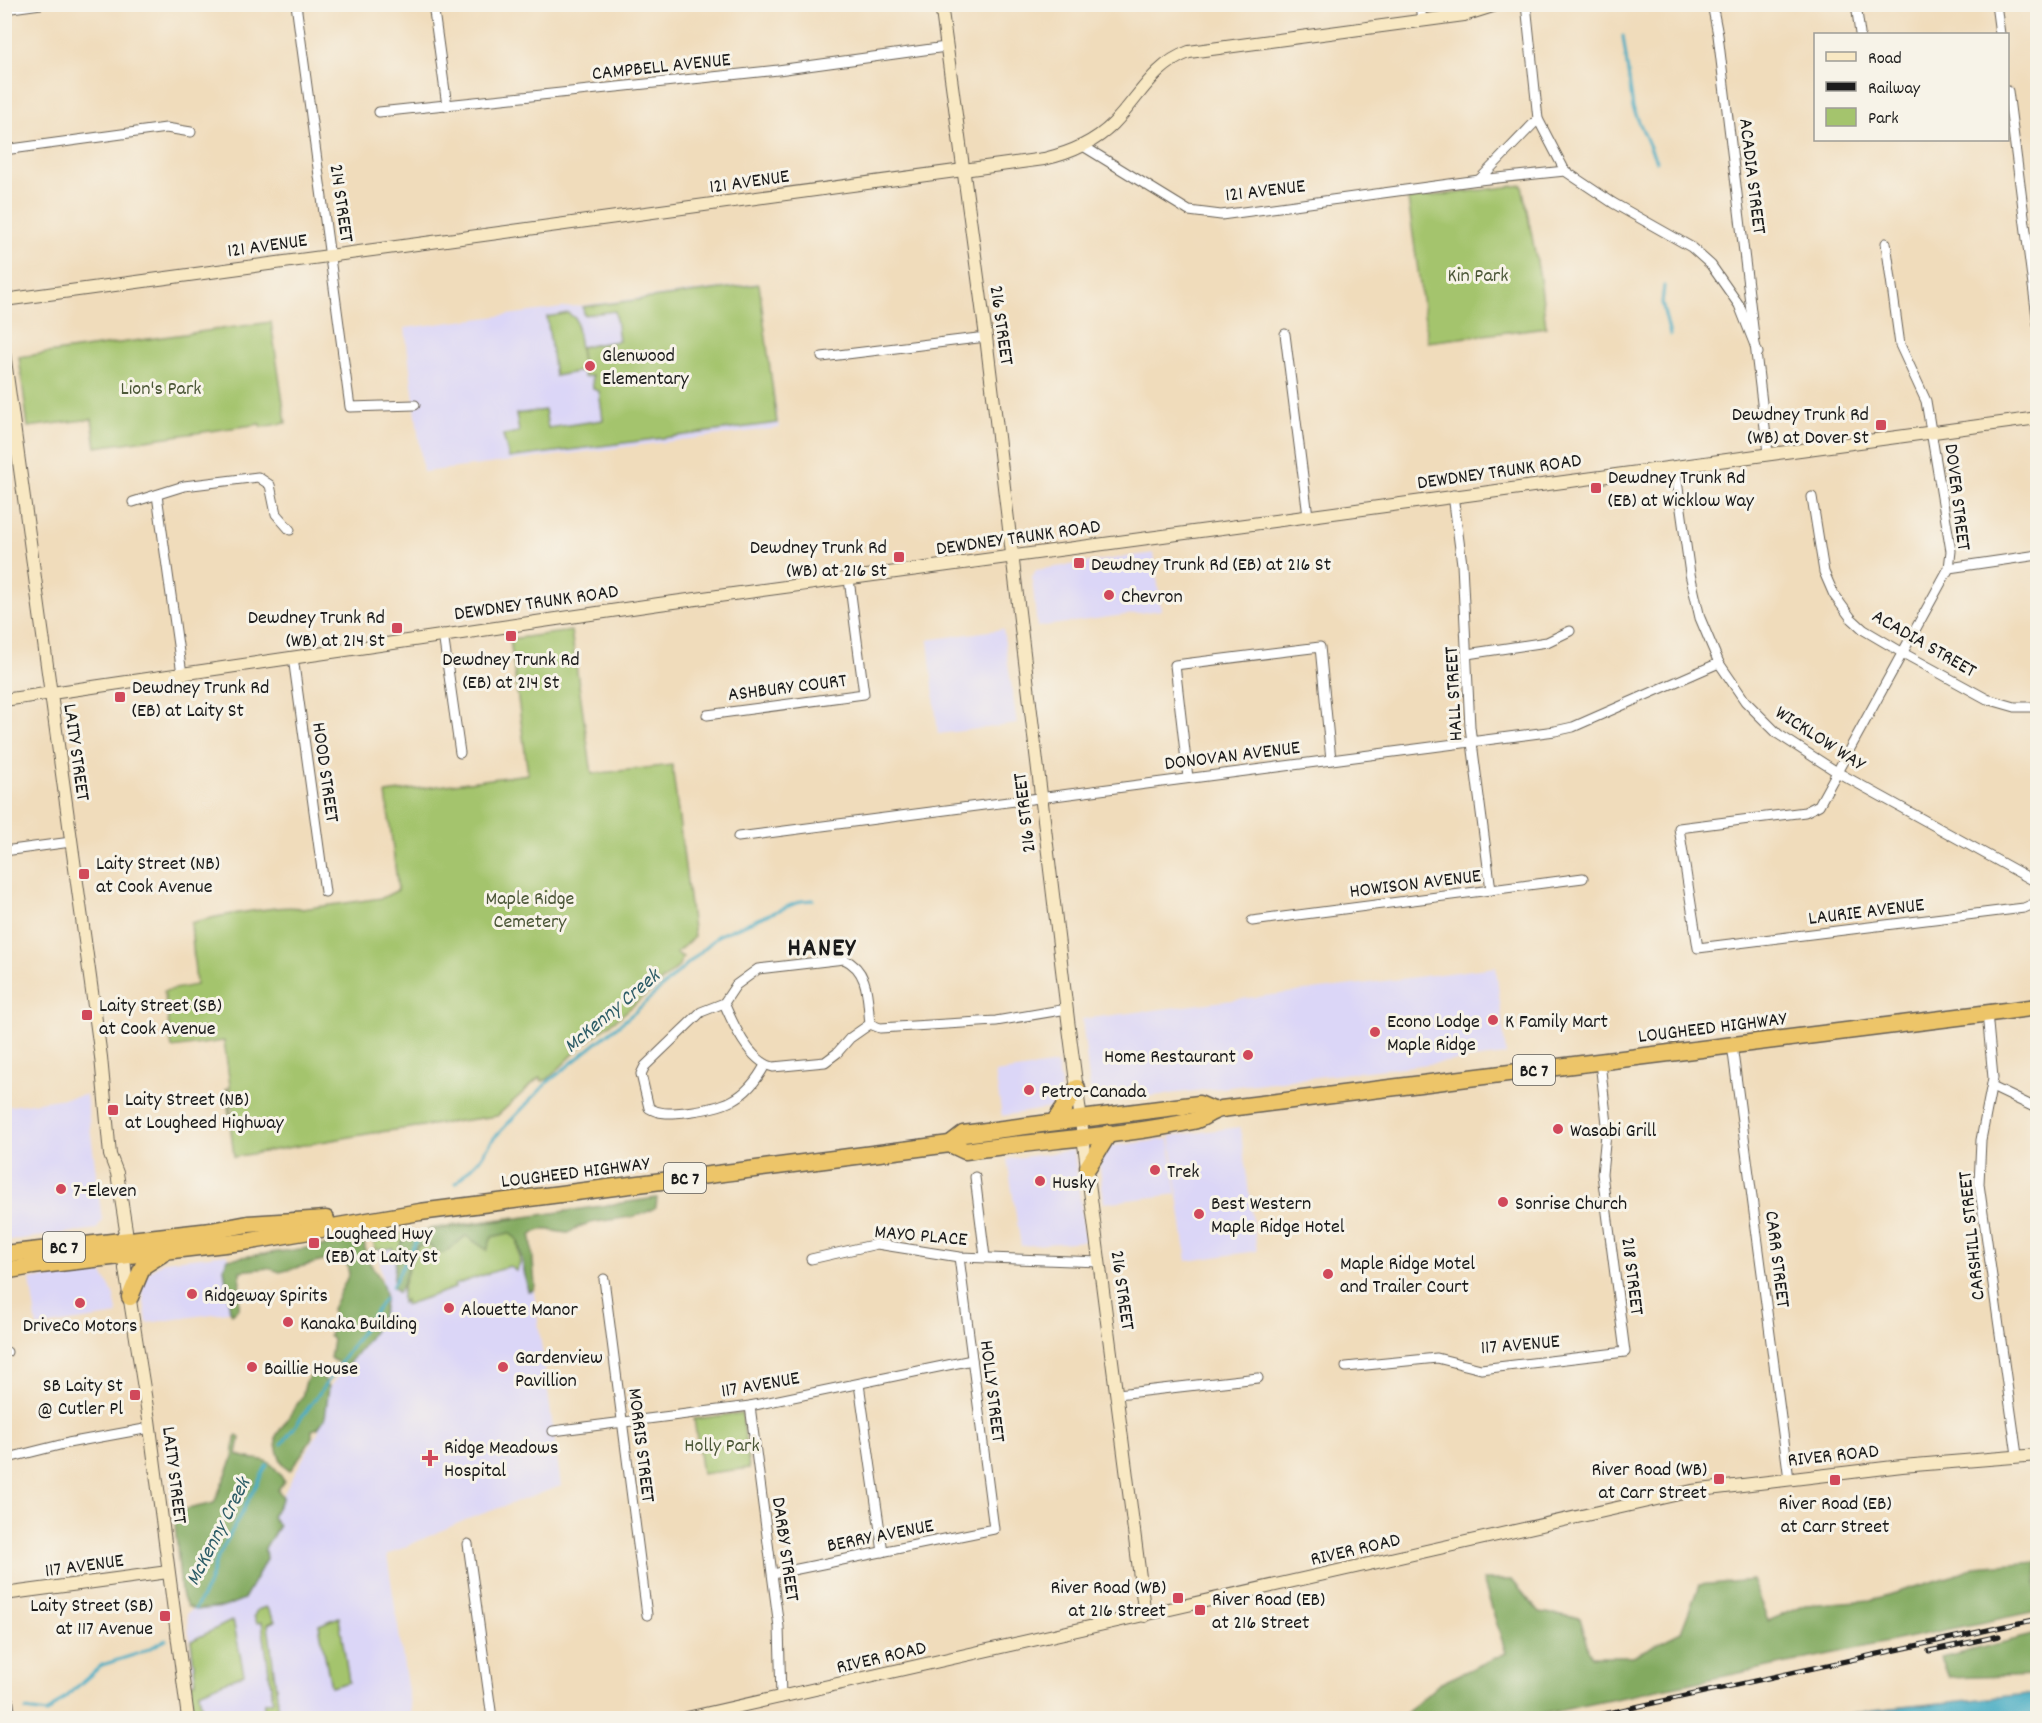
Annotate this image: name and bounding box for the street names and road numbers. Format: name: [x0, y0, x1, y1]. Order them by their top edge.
street label: CAMPBELL AVENUE: [591, 47, 732, 89]
street label: ACADIA STREET: [1730, 117, 1772, 236]
street label: 214 STREET: [321, 162, 359, 244]
street label: 121 AVENUE: [708, 164, 791, 202]
street label: 121 AVENUE: [1224, 173, 1307, 211]
street label: 121 AVENUE: [226, 228, 309, 266]
street label: 216 STREET: [981, 284, 1019, 367]
street label: DOVER STREET: [1936, 442, 1976, 552]
street label: DEWDNEY TRUNK ROAD: [1415, 448, 1583, 498]
street label: DEWDNEY TRUNK ROAD: [934, 514, 1102, 564]
street label: DEWDNEY TRUNK ROAD: [452, 579, 620, 629]
street label: ACADIA STREET: [1866, 603, 1981, 686]
street label: HALL STREET: [1439, 646, 1471, 742]
street label: ASHBURY COURT: [726, 668, 848, 710]
street label: WICKLOW WAY: [1769, 700, 1870, 779]
street label: LAITY STREET: [54, 702, 96, 803]
street label: HOOD STREET: [303, 721, 345, 824]
street label: DONOVAN AVENUE: [1163, 735, 1302, 779]
street label: 216 STREET: [1007, 771, 1045, 854]
street label: HOWISON AVENUE: [1348, 863, 1483, 907]
street label: LAURIE AVENUE: [1807, 892, 1926, 934]
street label: LOUGHEED HIGHWAY: [1637, 1006, 1789, 1052]
road number: BC 7: [1513, 1055, 1555, 1085]
street label: LOUGHEED HIGHWAY: [500, 1151, 652, 1197]
road number: BC 7: [664, 1163, 706, 1193]
street label: CARSHILL STREET: [1952, 1170, 1994, 1302]
street label: CARR STREET: [1756, 1209, 1796, 1310]
street label: MAYO PLACE: [873, 1219, 968, 1255]
road number: BC 7: [43, 1232, 85, 1262]
street label: 218 STREET: [1612, 1236, 1650, 1317]
street label: 216 STREET: [1102, 1249, 1140, 1332]
street label: 117 AVENUE: [1480, 1329, 1561, 1363]
street label: HOLLY STREET: [971, 1339, 1011, 1444]
street label: 117 AVENUE: [719, 1365, 802, 1407]
street label: MORRIS STREET: [619, 1387, 661, 1504]
street label: LAITY STREET: [153, 1425, 193, 1526]
street label: RIVER ROAD: [1786, 1438, 1880, 1476]
street label: DARBY STREET: [763, 1495, 805, 1603]
street label: BERRY AVENUE: [825, 1513, 936, 1561]
street label: RIVER ROAD: [1308, 1527, 1403, 1575]
street label: 117 AVENUE: [43, 1548, 126, 1586]
street label: RIVER ROAD: [834, 1635, 929, 1683]

